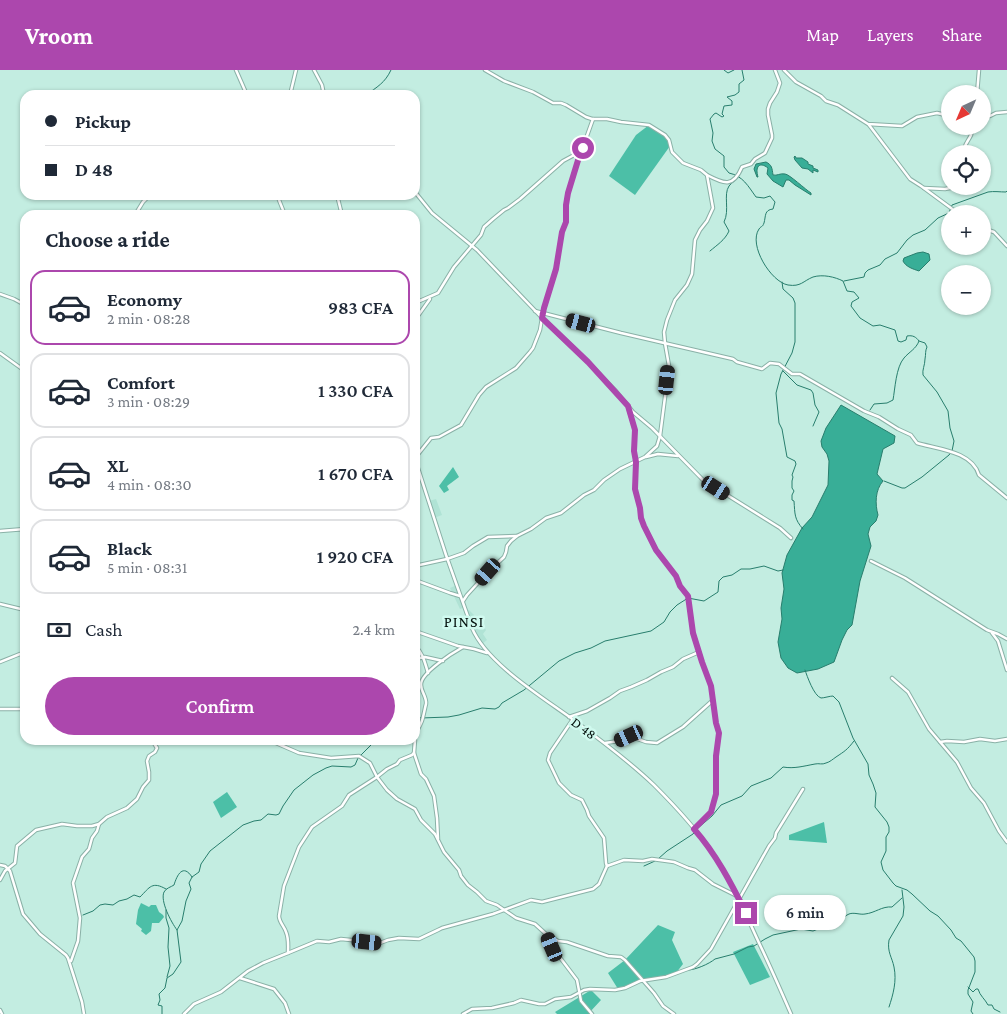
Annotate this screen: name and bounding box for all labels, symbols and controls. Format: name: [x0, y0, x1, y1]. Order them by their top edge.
text: Vroom: [25, 22, 93, 49]
text: Map: [806, 25, 839, 45]
text: Layers: [867, 25, 914, 45]
text: Share: [942, 25, 982, 45]
north arrow: [941, 85, 991, 135]
map controls: [941, 85, 991, 315]
text: Pickup: [75, 111, 131, 132]
route start: [572, 137, 594, 159]
button: locate: [941, 145, 991, 195]
text: D 48: [75, 159, 113, 180]
button: +: [941, 205, 991, 255]
text: Choose a ride: [45, 227, 170, 252]
button: −: [941, 265, 991, 315]
icon: car: [47, 285, 92, 330]
text: Economy: [107, 289, 182, 310]
text: 983 CFA: [328, 297, 393, 318]
text: 2 min · 08:28: [107, 310, 191, 327]
car: [564, 312, 597, 334]
car: [657, 364, 676, 396]
icon: car: [47, 368, 92, 413]
text: Comfort: [107, 372, 175, 393]
text: 1 330 CFA: [318, 380, 393, 401]
text: 3 min · 08:29: [107, 393, 190, 410]
icon: car: [47, 451, 92, 496]
text: XL: [107, 455, 129, 476]
text: 1 670 CFA: [318, 463, 393, 484]
car: [699, 474, 732, 502]
text: 4 min · 08:30: [107, 476, 192, 493]
icon: car: [47, 534, 92, 579]
text: Black: [107, 538, 152, 559]
text: 1 920 CFA: [317, 546, 393, 567]
car: [472, 556, 503, 588]
text: 5 min · 08:31: [107, 559, 187, 576]
district label: PINSI: [444, 613, 484, 630]
icon: cash: [45, 616, 73, 644]
text: Cash: [85, 619, 123, 640]
text: 2.4 km: [352, 621, 395, 638]
button: Confirm: [45, 677, 395, 735]
street label: D 48: [569, 714, 599, 742]
car: [612, 723, 645, 749]
callout: 6 min: [764, 896, 846, 930]
route end: [735, 902, 757, 924]
text: 6 min: [786, 904, 824, 921]
car: [539, 930, 564, 964]
car: [351, 933, 382, 951]

